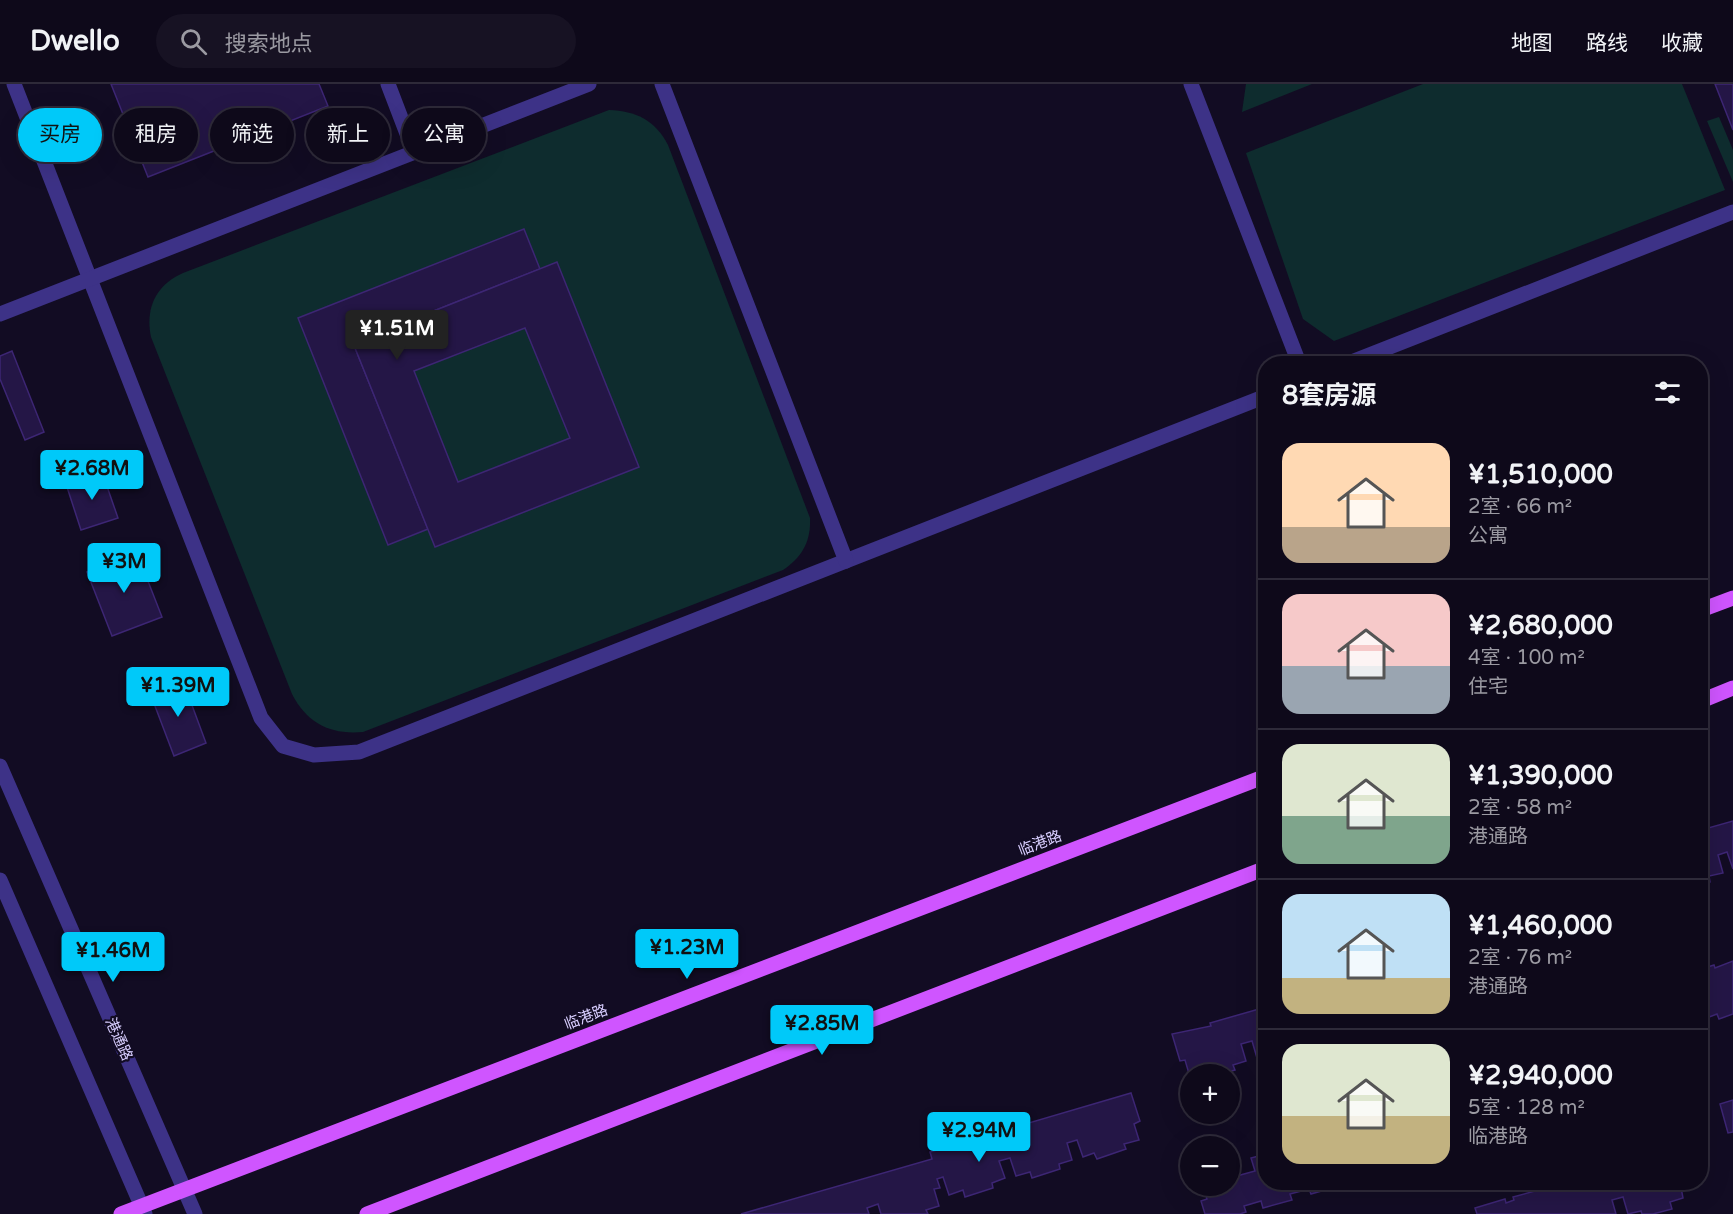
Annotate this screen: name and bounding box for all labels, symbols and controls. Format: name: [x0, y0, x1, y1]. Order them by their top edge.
search box: [156, 14, 576, 68]
text: Dwello: [30, 24, 120, 58]
icon: search: [177, 25, 210, 58]
text: 搜索地点: [225, 31, 313, 57]
text: 地图: [1511, 31, 1553, 56]
text: 路线: [1586, 31, 1628, 56]
text: 收藏: [1661, 31, 1703, 56]
chip: 买房: [18, 108, 102, 162]
chip: 租房: [114, 108, 198, 162]
chip: 筛选: [210, 108, 294, 162]
chip: 新上: [306, 108, 390, 162]
chip: 公寓: [402, 108, 486, 162]
pin: ¥1.51M: [348, 310, 446, 361]
text: ¥1.51M: [359, 317, 435, 341]
icon: filters: [1651, 376, 1684, 409]
text: 8套房源: [1282, 380, 1376, 411]
pin: ¥2.68M: [43, 450, 141, 501]
text: ¥2.68M: [54, 457, 130, 481]
text: ¥1,510,000: [1468, 459, 1613, 490]
icon: home: [1330, 467, 1402, 539]
text: 2室 · 66 m²: [1468, 495, 1572, 519]
text: 公寓: [1468, 524, 1508, 548]
pin: ¥3M: [95, 543, 153, 594]
text: ¥3M: [101, 550, 147, 574]
text: ¥2,680,000: [1468, 610, 1613, 641]
icon: home: [1330, 618, 1402, 690]
text: 4室 · 100 m²: [1468, 646, 1585, 670]
pin: ¥1.39M: [129, 667, 227, 718]
text: ¥1.39M: [140, 674, 216, 698]
text: 住宅: [1468, 675, 1508, 699]
text: ¥1,390,000: [1468, 760, 1613, 791]
icon: home: [1330, 768, 1402, 840]
text: 2室 · 58 m²: [1468, 796, 1572, 820]
text: 港通路: [1468, 825, 1528, 849]
street label: 临港路: [1016, 827, 1064, 859]
text: ¥1,460,000: [1468, 910, 1612, 941]
icon: home: [1330, 918, 1402, 990]
pin: ¥1.23M: [638, 929, 736, 980]
pin: ¥1.46M: [64, 932, 162, 983]
text: ¥1.23M: [649, 936, 725, 960]
text: ¥1.46M: [76, 939, 150, 963]
text: 2室 · 76 m²: [1468, 946, 1572, 970]
text: 港通路: [1468, 975, 1528, 999]
street label: 临港路: [562, 1001, 610, 1033]
pin: ¥2.85M: [773, 1005, 871, 1056]
text: ¥2.85M: [784, 1012, 860, 1036]
street label: 港通路: [102, 1015, 136, 1063]
text: ¥2,940,000: [1468, 1060, 1613, 1091]
map controls: [1180, 1064, 1240, 1196]
button: +: [1180, 1064, 1240, 1124]
icon: home: [1330, 1068, 1402, 1140]
text: 5室 · 128 m²: [1468, 1096, 1585, 1120]
pin: ¥2.94M: [930, 1112, 1028, 1163]
text: ¥2.94M: [941, 1119, 1017, 1143]
text: 临港路: [1468, 1125, 1528, 1149]
button: −: [1180, 1136, 1240, 1196]

